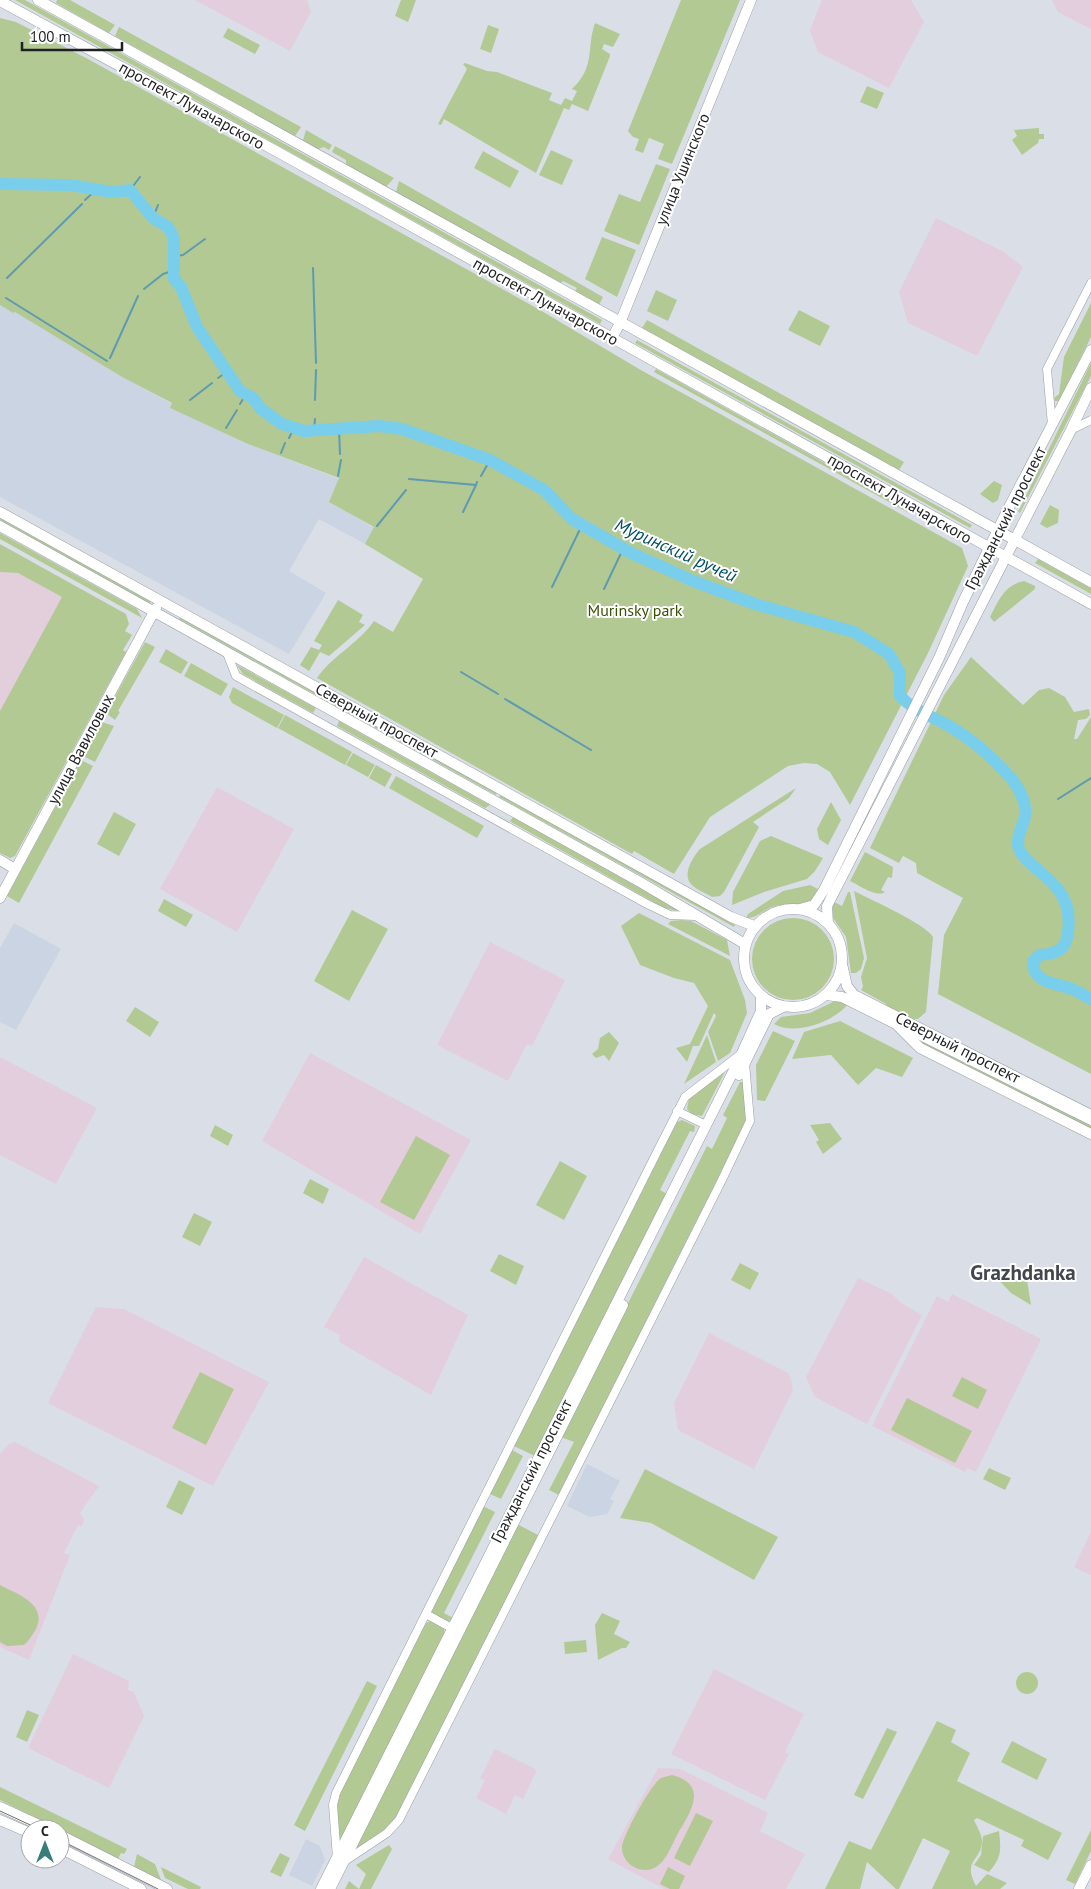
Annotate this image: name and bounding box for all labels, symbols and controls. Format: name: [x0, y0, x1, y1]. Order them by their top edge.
scale bar: [22, 20, 122, 52]
text: 100 m: [30, 27, 71, 46]
street label: проспект Луначарского: [116, 57, 268, 153]
street label: улица Ушинского: [650, 110, 714, 228]
street label: проспект Луначарского: [470, 253, 622, 349]
street label: Гражданский проспект: [960, 442, 1050, 593]
street label: проспект Луначарского: [824, 449, 976, 547]
water label: Муринский ручей: [611, 513, 741, 587]
park label: Murinsky park: [588, 600, 683, 620]
street label: Северный проспект: [312, 678, 442, 762]
street label: улица Вавиловых: [42, 690, 118, 808]
street label: Северный проспект: [892, 1007, 1024, 1087]
district label: Grazhdanka: [970, 1259, 1076, 1286]
street label: Гражданский проспект: [486, 1395, 576, 1546]
north arrow: [20, 1819, 70, 1869]
text: С: [41, 1822, 49, 1840]

